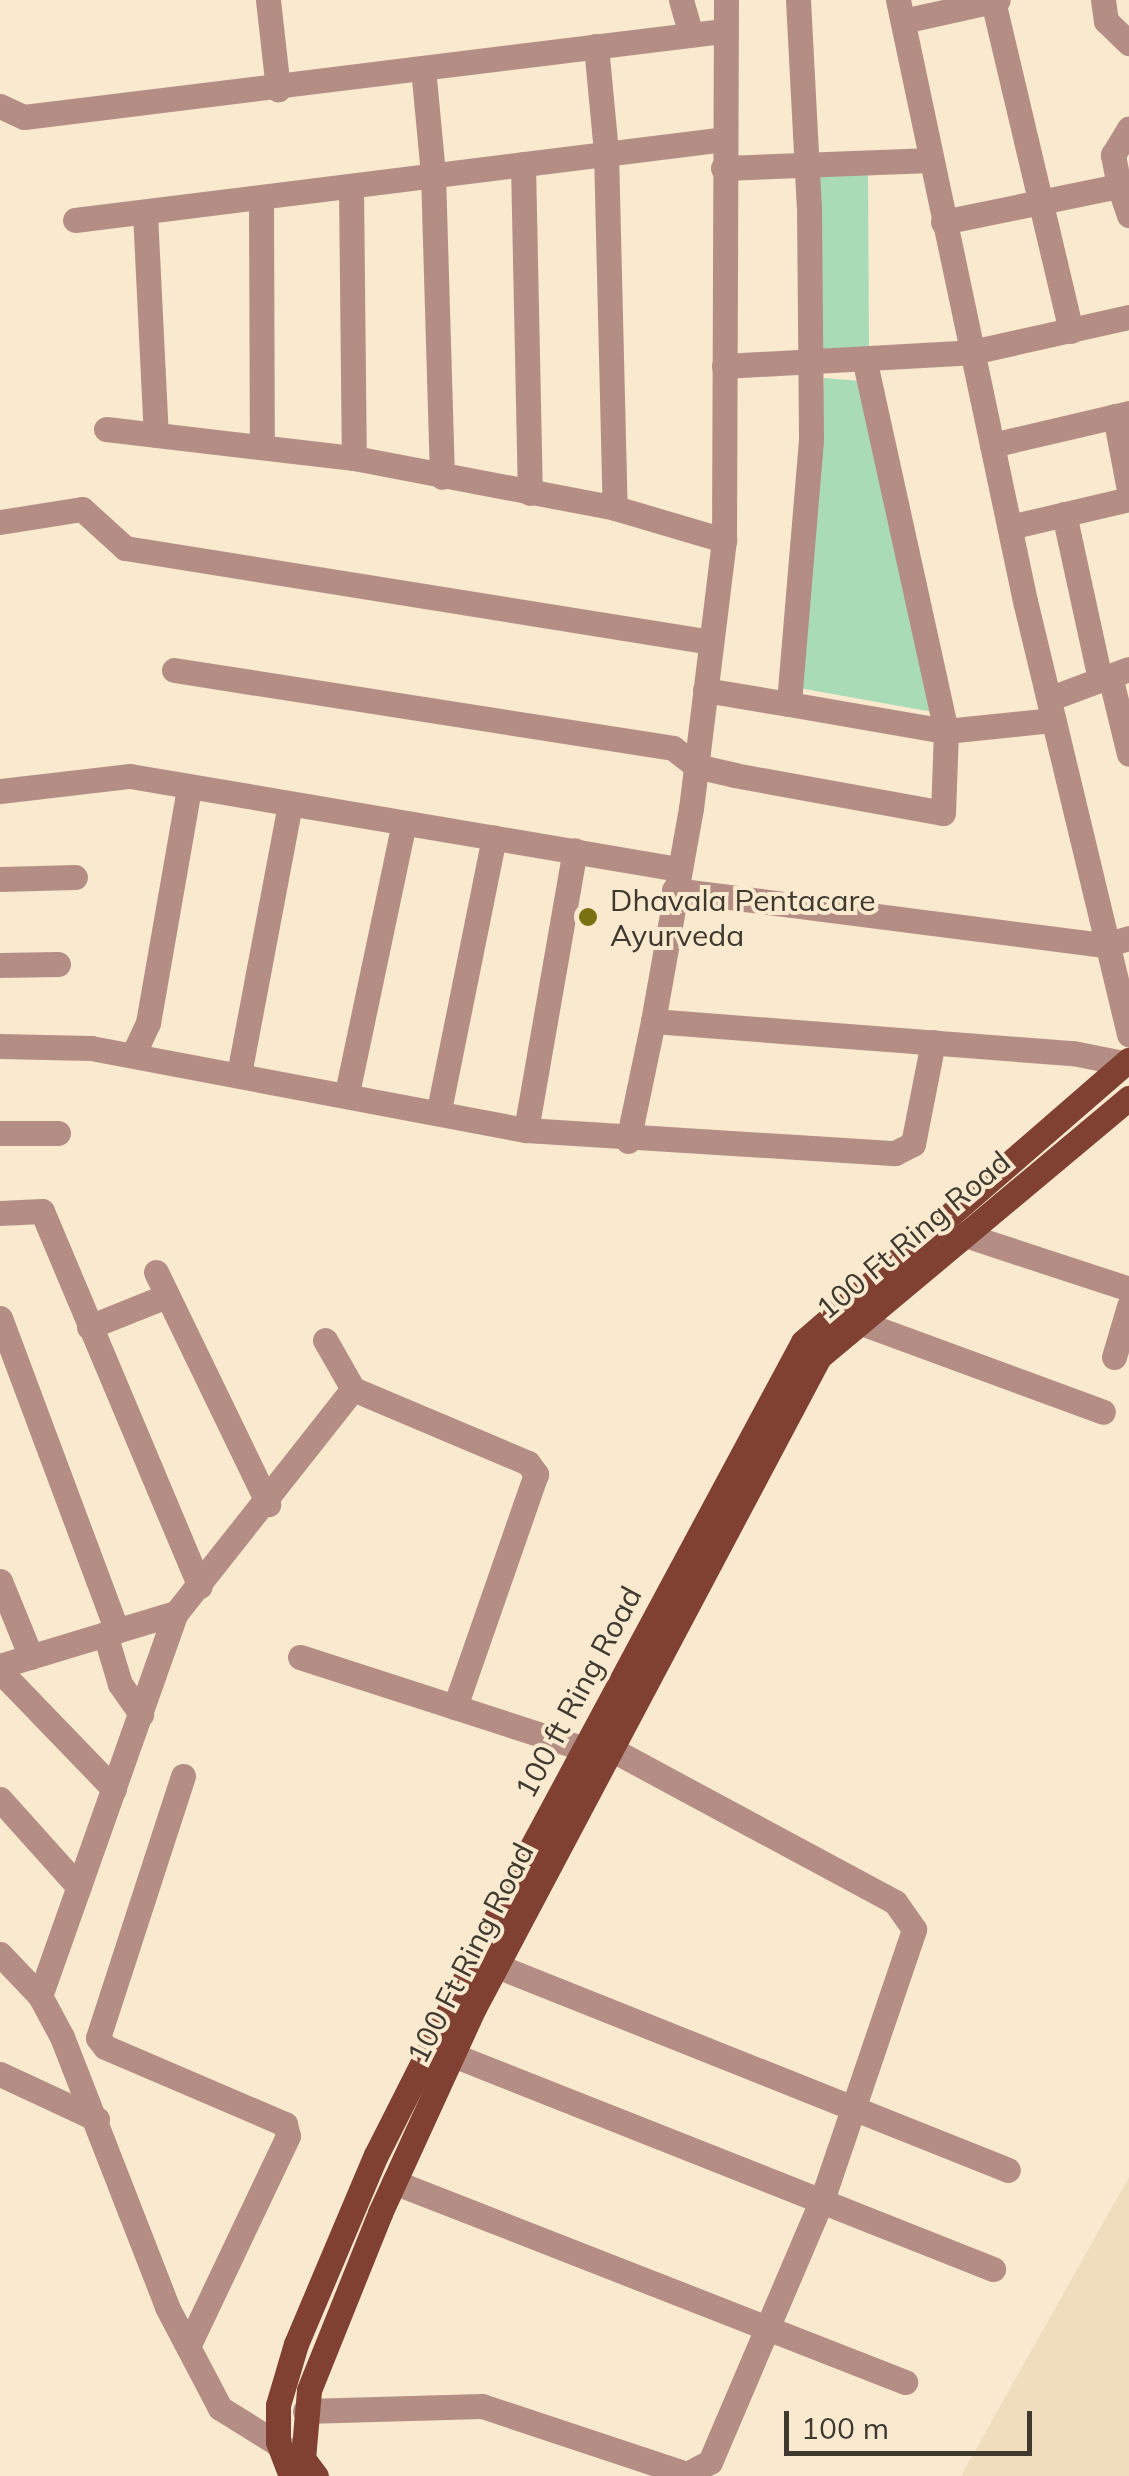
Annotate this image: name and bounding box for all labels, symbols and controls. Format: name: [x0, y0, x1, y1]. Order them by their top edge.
place label: Dhavala Pentacare Ayurveda: [610, 882, 875, 952]
marker: Dhavala Pentacare Ayurveda: [575, 904, 601, 930]
street label: 100 Ft Ring Road: [809, 1143, 1017, 1327]
street label: 100 ft Ring Road: [507, 1580, 649, 1804]
street label: 100 Ft Ring Road: [399, 1837, 541, 2069]
scale bar: [789, 2391, 1036, 2453]
text: 100 m: [801, 2409, 889, 2447]

